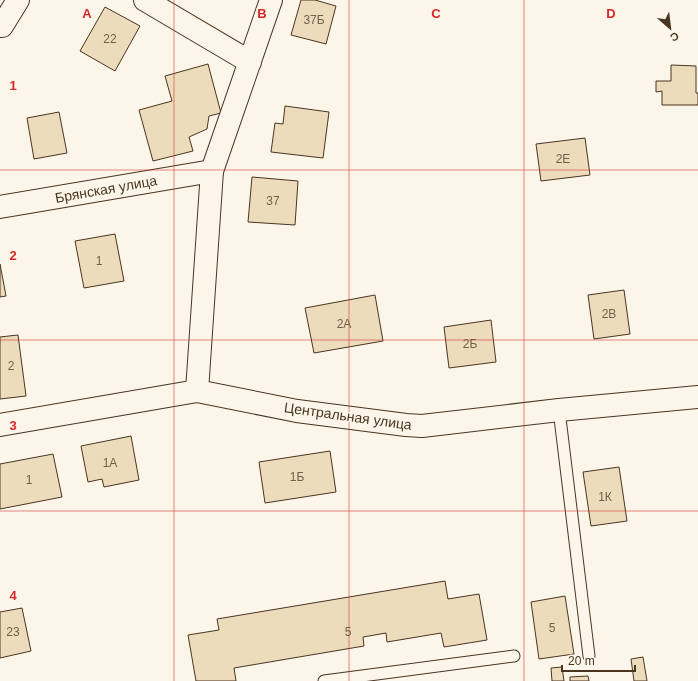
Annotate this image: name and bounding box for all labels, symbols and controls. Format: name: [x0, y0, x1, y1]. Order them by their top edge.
text: A: [82, 6, 92, 21]
text: B: [257, 6, 267, 21]
text: C: [431, 6, 441, 21]
text: D: [606, 6, 616, 21]
north arrow: [650, 8, 690, 48]
house number: 37Б: [303, 13, 325, 27]
text: С: [668, 30, 681, 44]
house number: 22: [103, 32, 117, 46]
text: 1: [9, 78, 17, 93]
house number: 2Е: [556, 152, 570, 166]
street label: Брянская улица: [54, 172, 158, 206]
house number: 37: [266, 194, 280, 208]
text: 2: [9, 248, 17, 263]
house number: 1: [96, 254, 103, 268]
house number: 2В: [602, 307, 616, 321]
house number: 2А: [337, 317, 351, 331]
house number: 2Б: [463, 337, 477, 351]
house number: 2: [8, 359, 15, 373]
street label: Центральная улица: [283, 399, 413, 433]
text: 3: [9, 418, 17, 433]
house number: 1А: [103, 456, 117, 470]
house number: 1Б: [290, 470, 304, 484]
house number: 1: [26, 473, 33, 487]
house number: 1К: [598, 490, 612, 504]
text: 4: [9, 588, 17, 603]
house number: 5: [549, 621, 556, 635]
house number: 23: [6, 625, 20, 639]
house number: 5: [345, 625, 352, 639]
scale bar: [562, 647, 635, 673]
text: 20 m: [568, 654, 595, 668]

